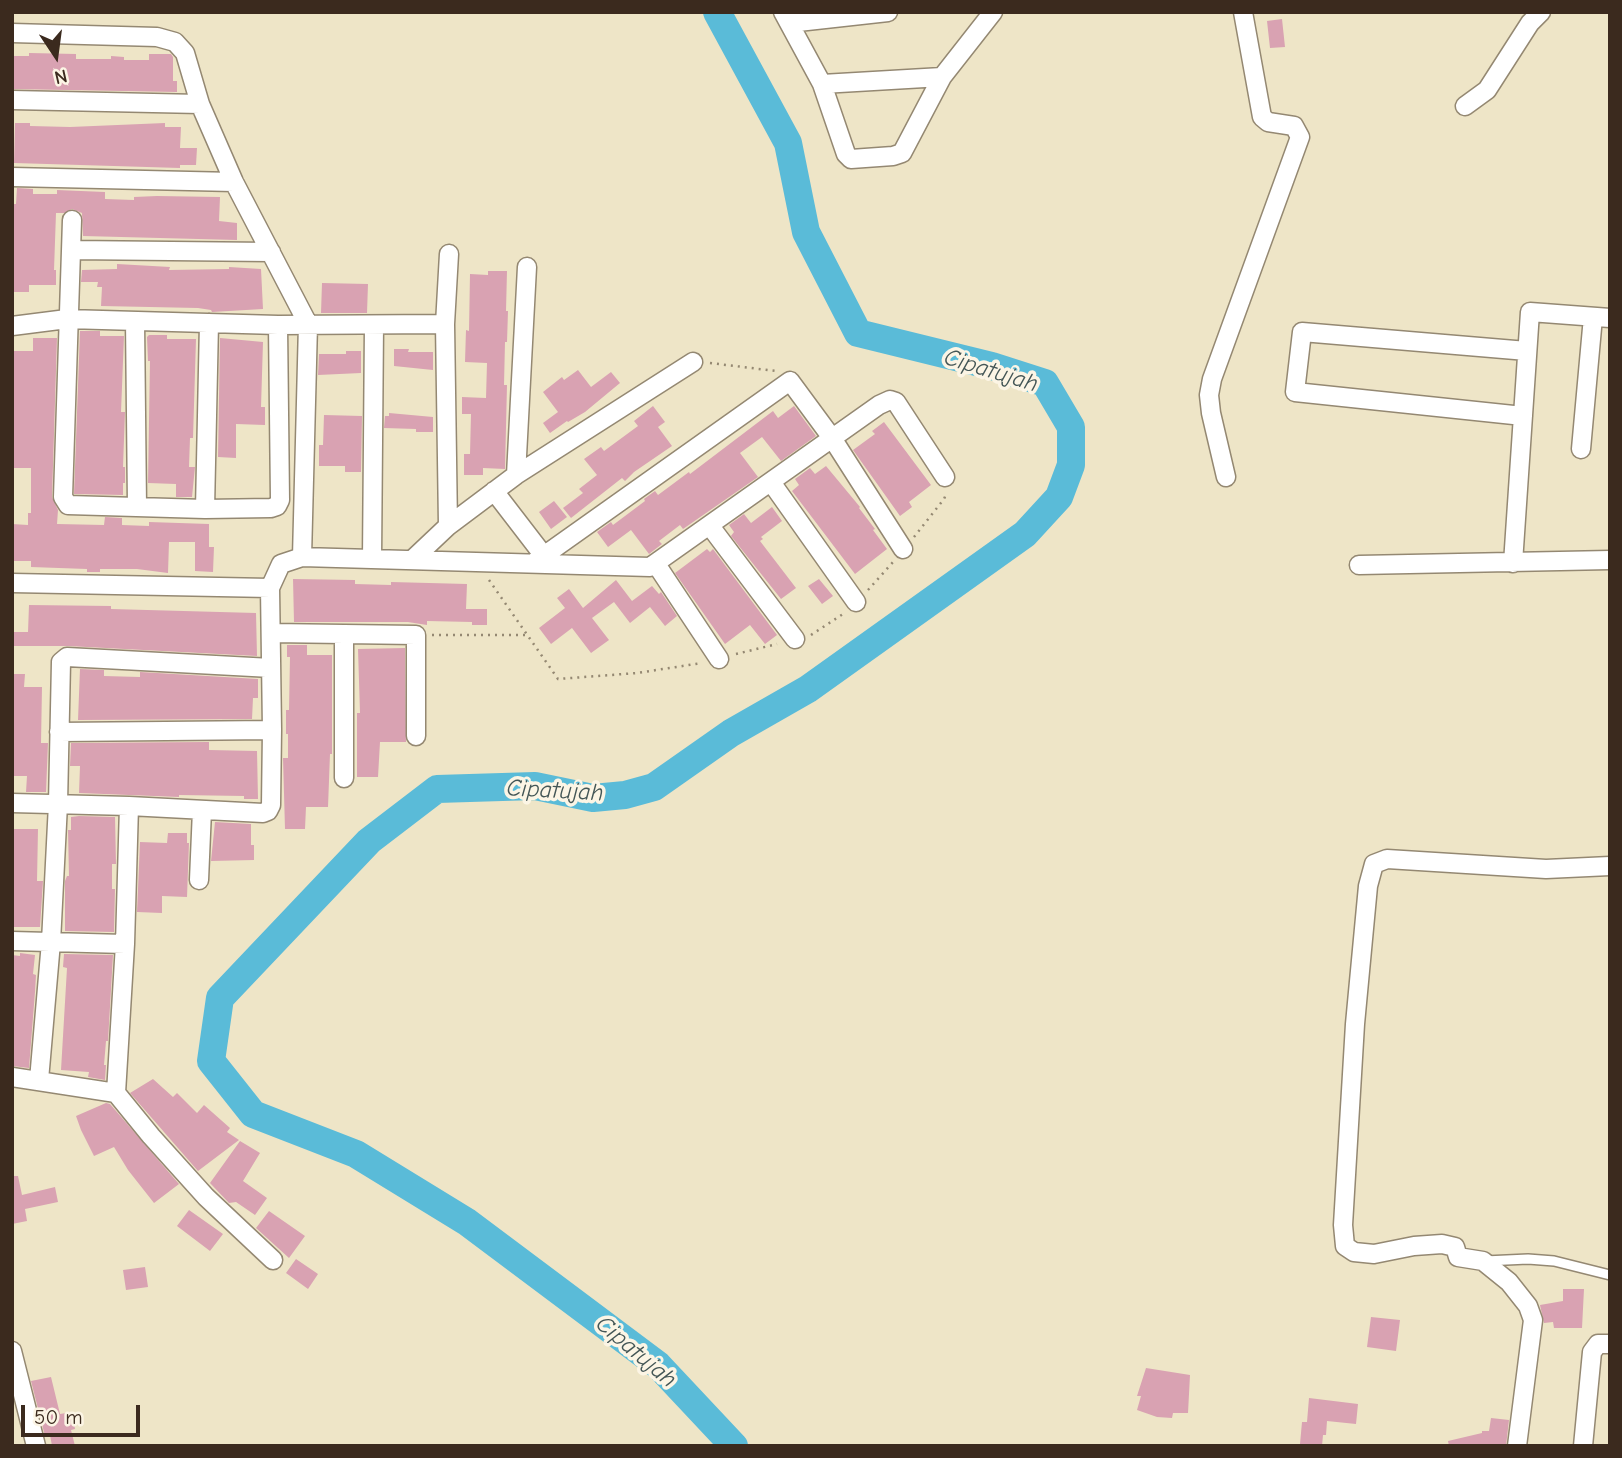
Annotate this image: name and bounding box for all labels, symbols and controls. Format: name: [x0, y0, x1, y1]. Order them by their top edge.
north arrow: [21, 21, 91, 91]
text: N: [52, 64, 69, 89]
water label: Cipatujah: [940, 343, 1042, 399]
water label: Cipatujah: [506, 774, 604, 808]
water label: Cipatujah: [590, 1310, 682, 1394]
scale bar: [24, 1392, 144, 1436]
text: 50 m: [34, 1405, 83, 1429]

